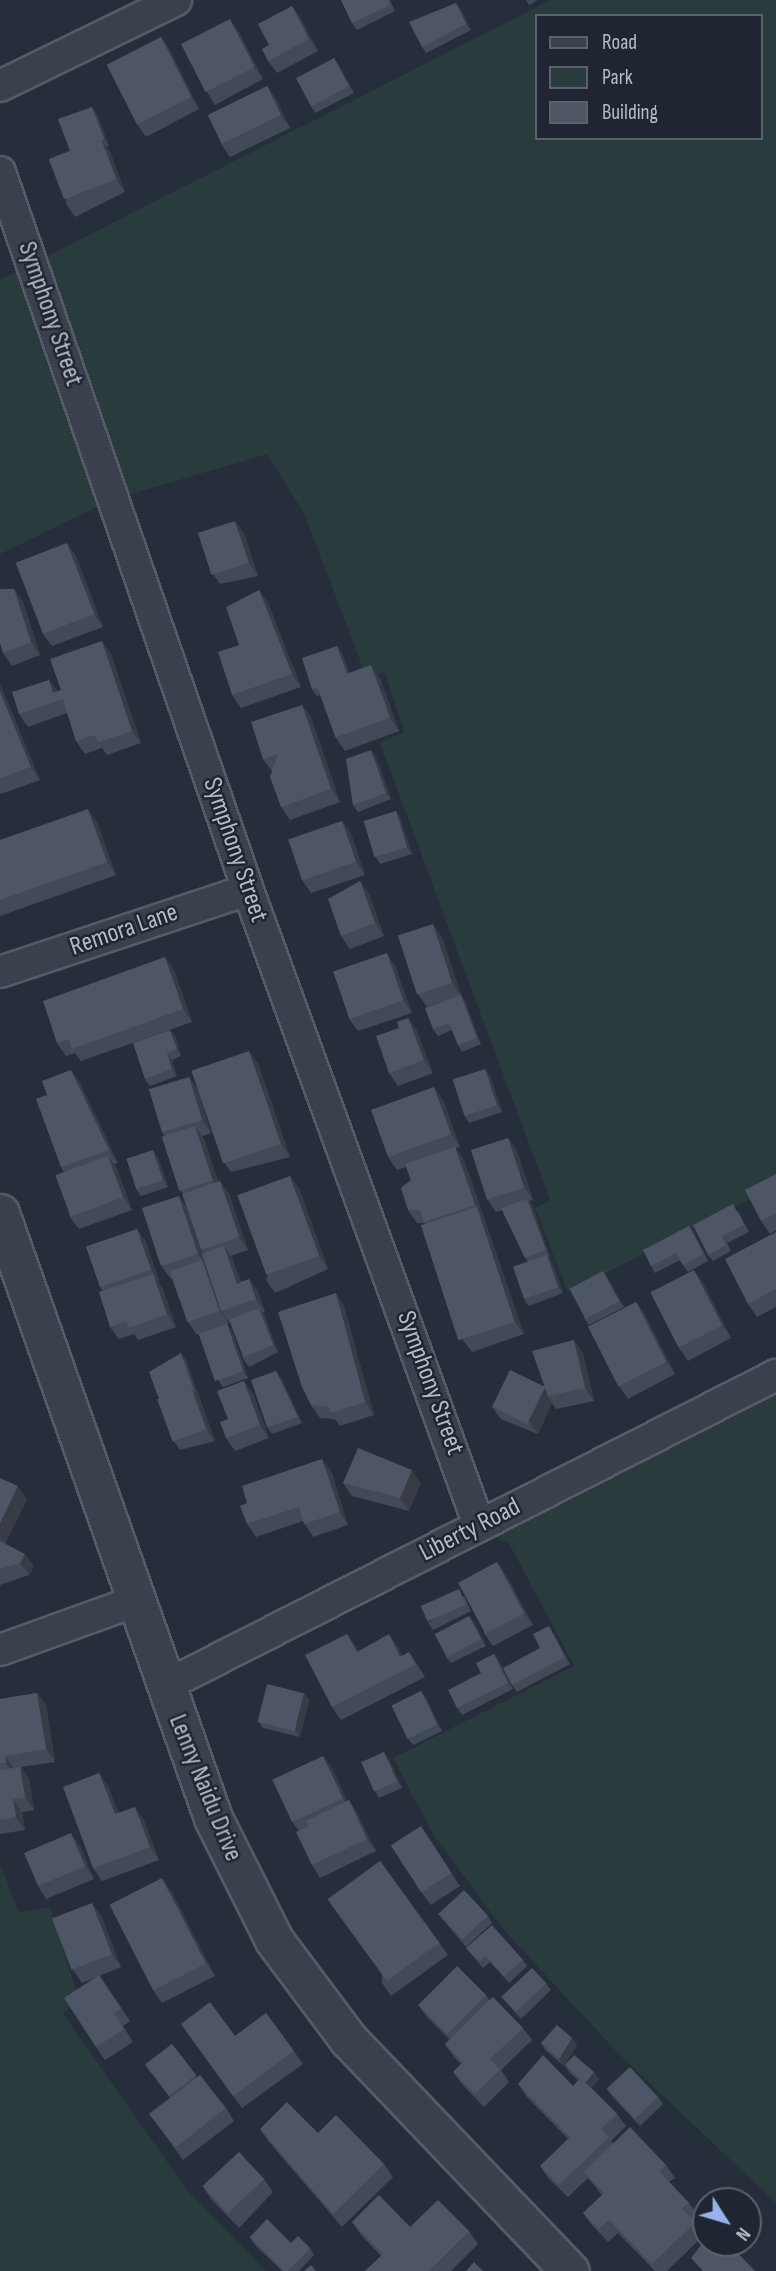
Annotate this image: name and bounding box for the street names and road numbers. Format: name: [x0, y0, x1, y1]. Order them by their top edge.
street label: Symphony Street: [11, 238, 89, 390]
street label: Symphony Street: [196, 774, 274, 926]
street label: Remora Lane: [66, 897, 182, 963]
street label: Symphony Street: [390, 1307, 470, 1459]
street label: Liberty Road: [414, 1491, 526, 1569]
street label: Lenny Naidu Drive: [161, 1710, 249, 1866]

